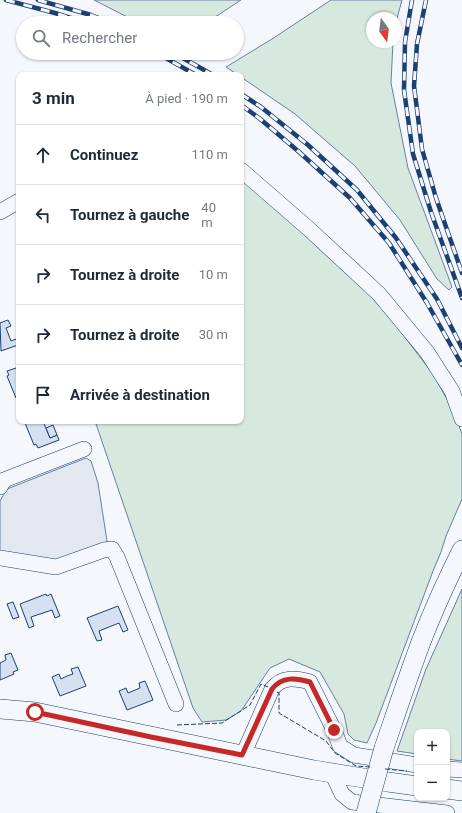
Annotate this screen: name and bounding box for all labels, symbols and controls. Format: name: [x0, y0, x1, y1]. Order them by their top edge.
north arrow: [366, 12, 402, 48]
search box: [16, 16, 244, 60]
icon: search: [30, 27, 52, 49]
text: Rechercher: [62, 29, 137, 47]
text: 3 min: [32, 88, 75, 108]
text: À pied · 190 m: [145, 91, 228, 106]
icon: ahead: [32, 144, 54, 166]
text: Continuez: [70, 146, 138, 164]
text: 110 m: [191, 147, 228, 162]
text: 40 m: [201, 200, 216, 230]
icon: left: [32, 204, 54, 226]
text: Tournez à gauche: [70, 206, 189, 224]
icon: right: [32, 264, 54, 286]
text: Tournez à droite: [70, 266, 179, 284]
text: 10 m: [199, 267, 228, 282]
icon: right: [32, 324, 54, 346]
text: Tournez à droite: [70, 326, 179, 344]
text: 30 m: [199, 327, 228, 342]
icon: arrive: [32, 384, 54, 406]
text: Arrivée à destination: [70, 386, 210, 404]
route start: [26, 703, 44, 721]
route end: [325, 721, 343, 739]
map controls: [414, 729, 450, 801]
button: +: [414, 729, 450, 765]
button: −: [414, 765, 450, 801]

